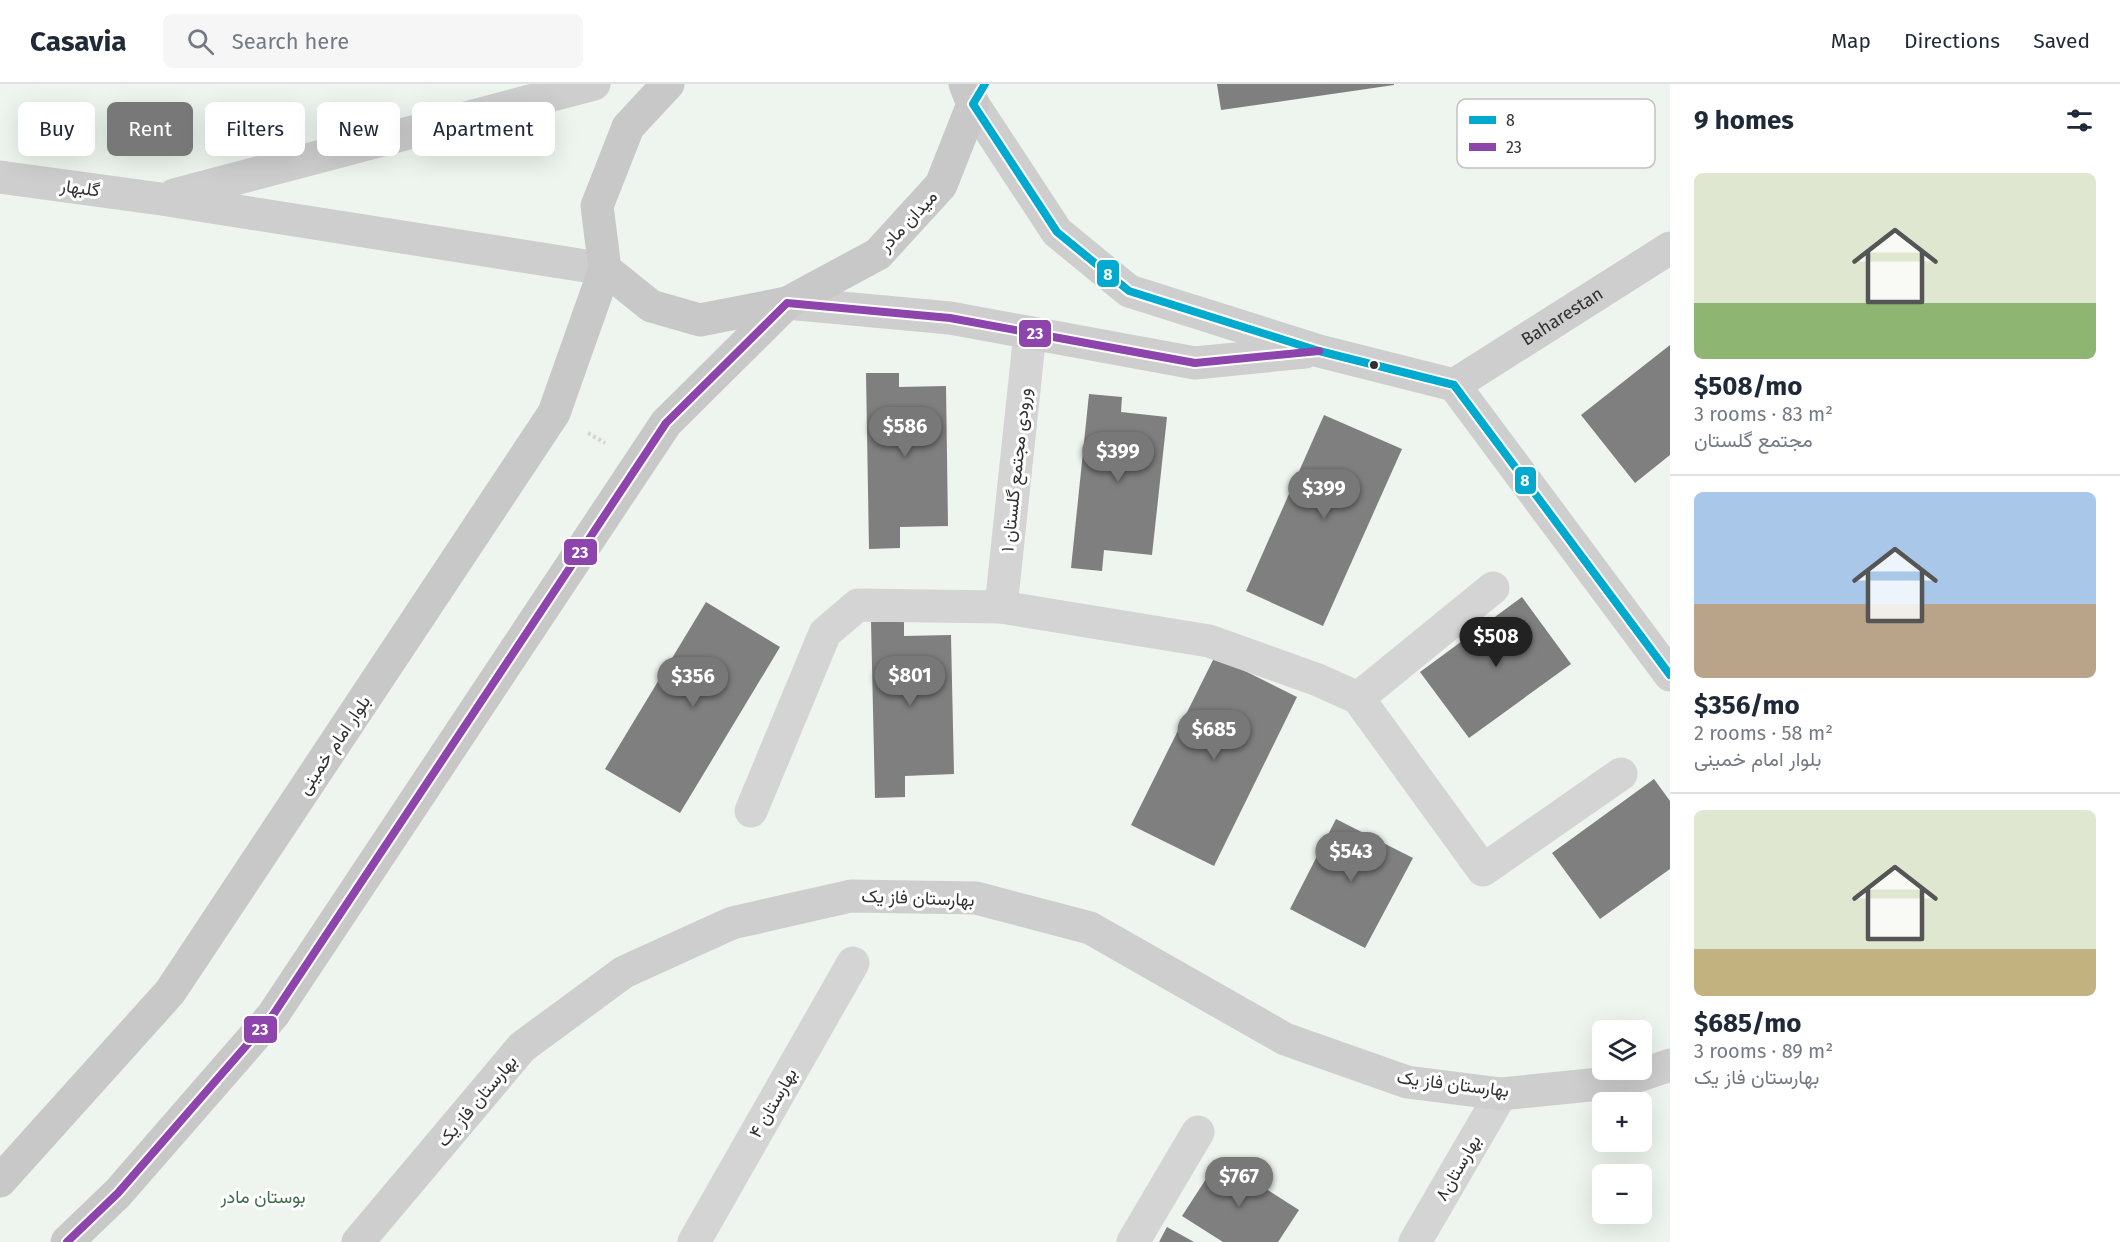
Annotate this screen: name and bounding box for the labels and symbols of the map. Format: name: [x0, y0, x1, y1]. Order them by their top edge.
legend: [1457, 99, 1655, 168]
text: 8: [1506, 111, 1515, 130]
text: 23: [1506, 138, 1522, 157]
street label: گلبهار: [58, 174, 101, 202]
street label: میدان مادر: [873, 186, 942, 257]
line badge: 8: [1096, 259, 1120, 288]
text: 8: [1103, 265, 1113, 284]
street label: Baharestan: [1517, 282, 1607, 350]
line badge: 23: [1018, 319, 1052, 348]
text: 23: [1027, 324, 1043, 343]
unlabelled marker: [1368, 359, 1380, 371]
street label: ورودی مجتمع گلستان ۱: [996, 387, 1037, 553]
pin: $586: [869, 407, 941, 458]
pin: $399: [1082, 432, 1154, 483]
line badge: 8: [1514, 466, 1537, 495]
pin: $399: [1288, 469, 1360, 520]
text: 8: [1520, 471, 1530, 490]
line badge: 23: [563, 538, 598, 566]
text: 23: [572, 543, 588, 562]
pin: $508: [1460, 617, 1532, 668]
pin: $801: [874, 656, 946, 707]
pin: $356: [657, 657, 729, 708]
street label: بلوار امام خمینی: [293, 691, 376, 799]
pin: $685: [1178, 710, 1250, 761]
pin: $543: [1315, 832, 1387, 883]
street label: بهارستان فاز یک: [861, 885, 975, 911]
line badge: 23: [243, 1015, 278, 1044]
text: 23: [252, 1020, 268, 1039]
street label: بهارستان فاز یک: [432, 1051, 522, 1151]
street label: بهارستان ۴: [744, 1064, 802, 1142]
street label: بهارستان فاز یک: [1396, 1066, 1510, 1102]
street label: بهارستان۸: [1430, 1131, 1486, 1205]
pin: $767: [1203, 1157, 1275, 1208]
park label: بوستان مادر: [219, 1186, 306, 1208]

